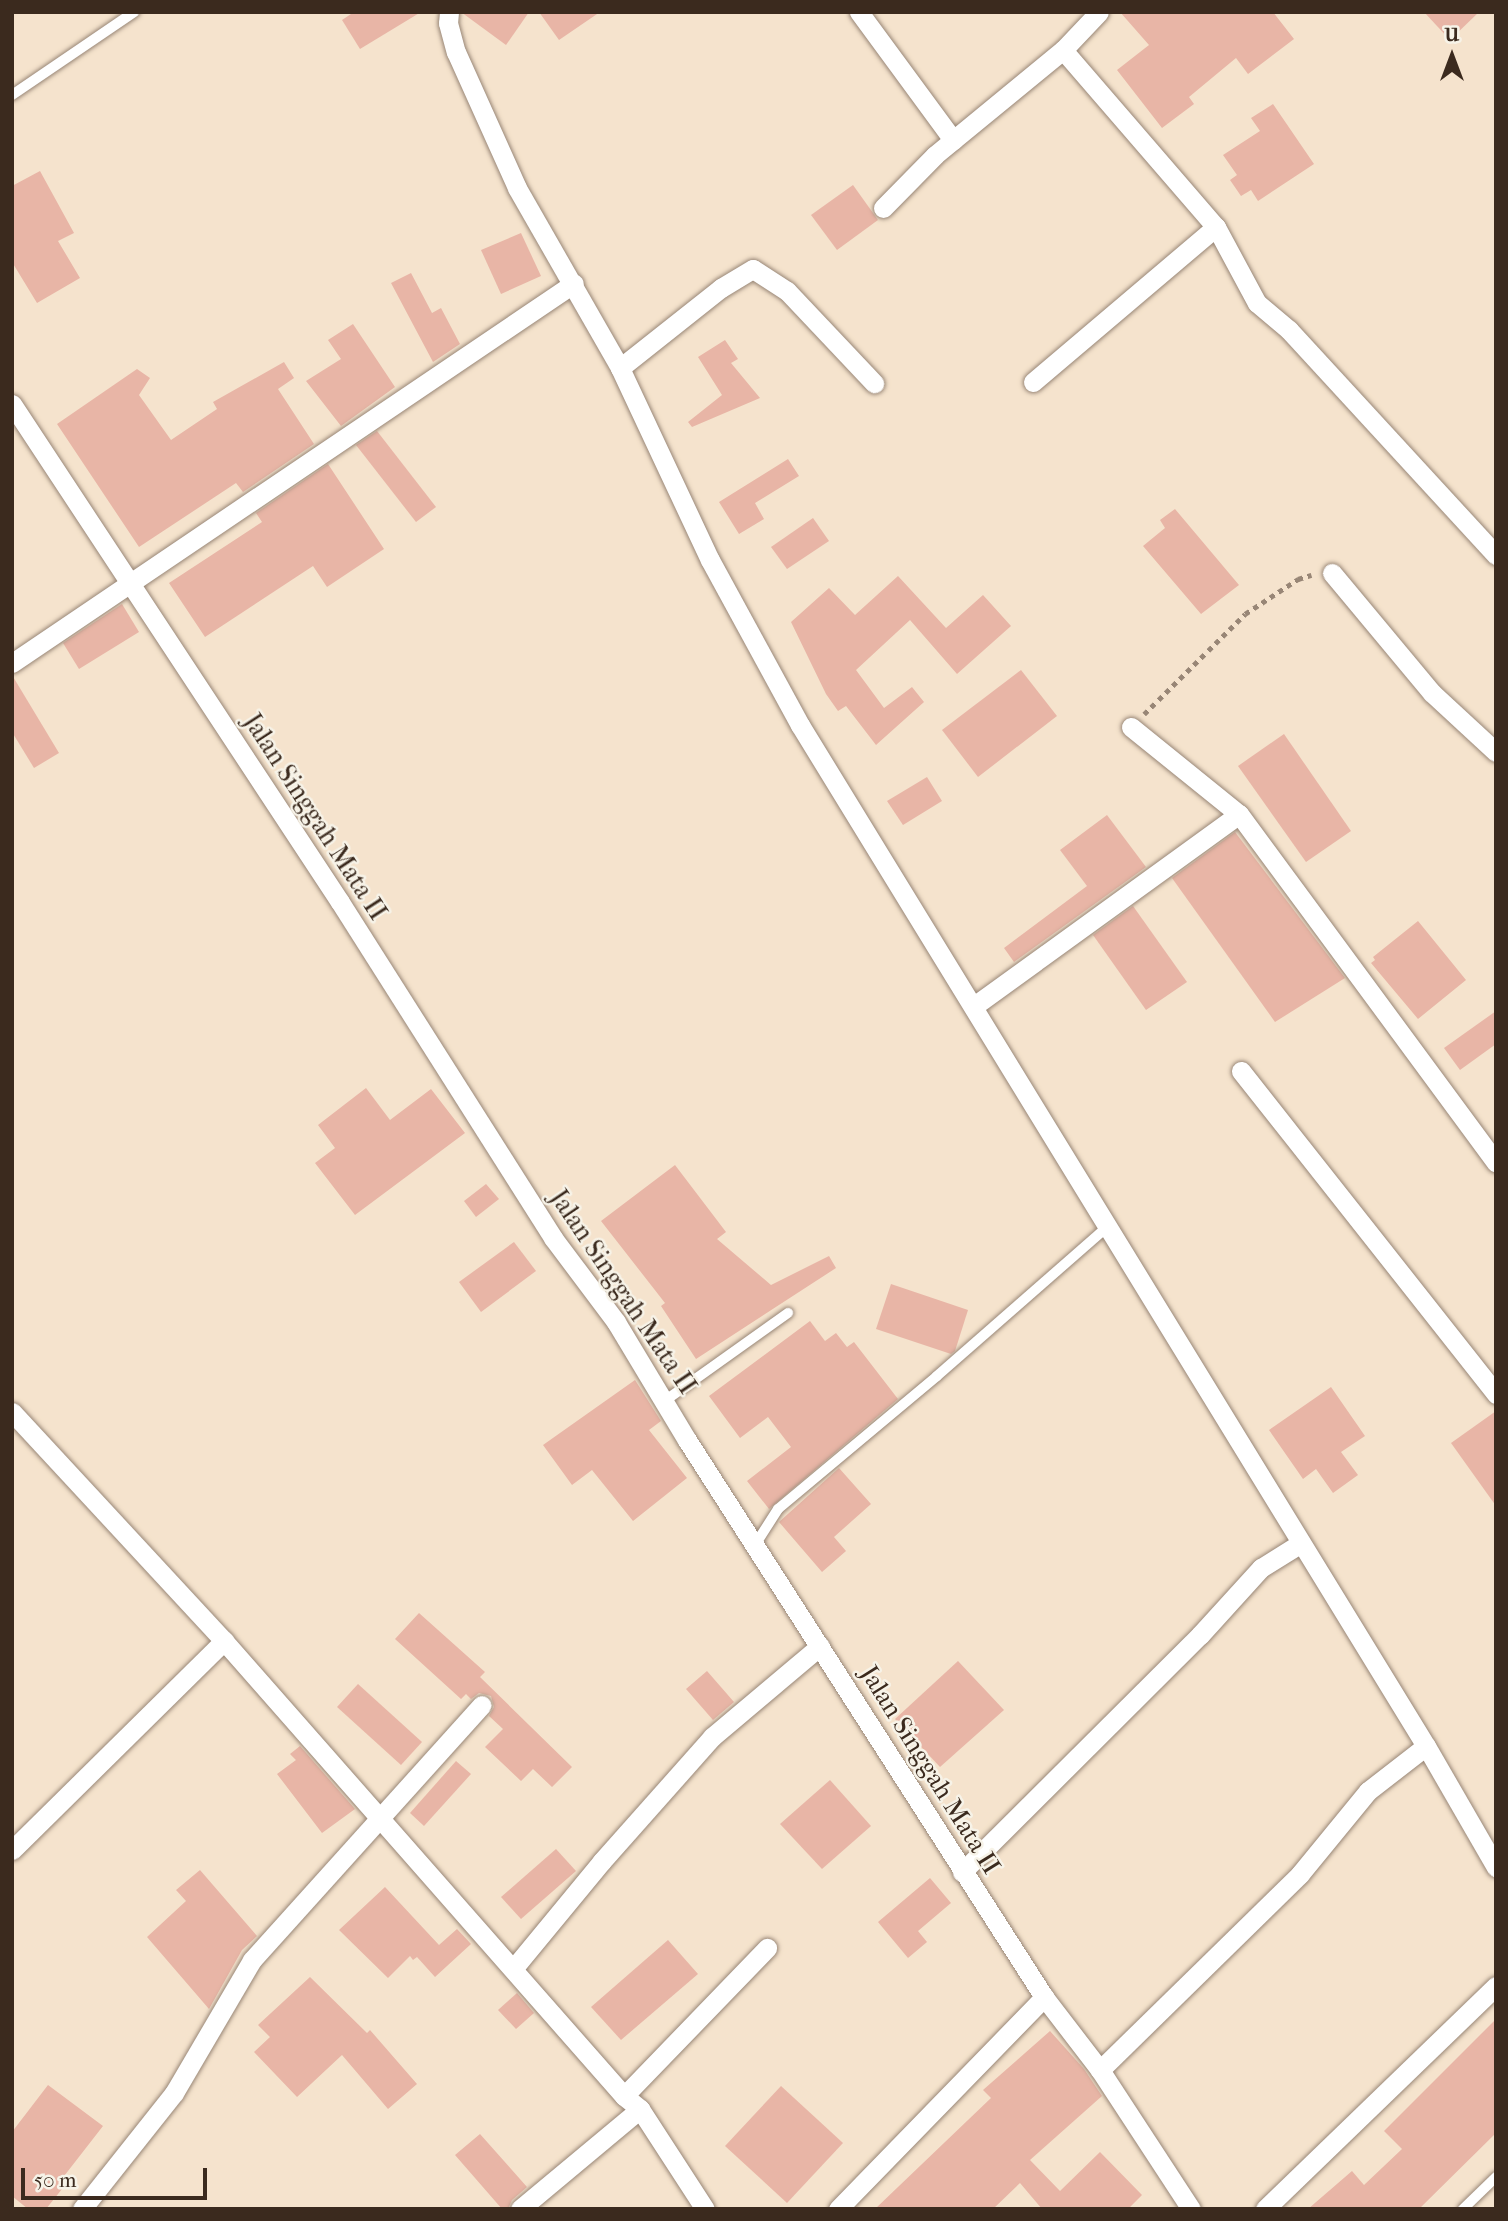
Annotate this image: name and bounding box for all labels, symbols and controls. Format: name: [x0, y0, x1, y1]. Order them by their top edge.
north arrow: [1417, 21, 1487, 91]
text: U: [1445, 24, 1459, 46]
street label: Jalan Singgah Mata II: [237, 708, 393, 926]
street label: Jalan Singgah Mata II: [543, 1184, 703, 1400]
street label: Jalan Singgah Mata II: [853, 1660, 1007, 1880]
scale bar: [24, 2154, 210, 2198]
text: 50 m: [34, 2168, 77, 2192]

